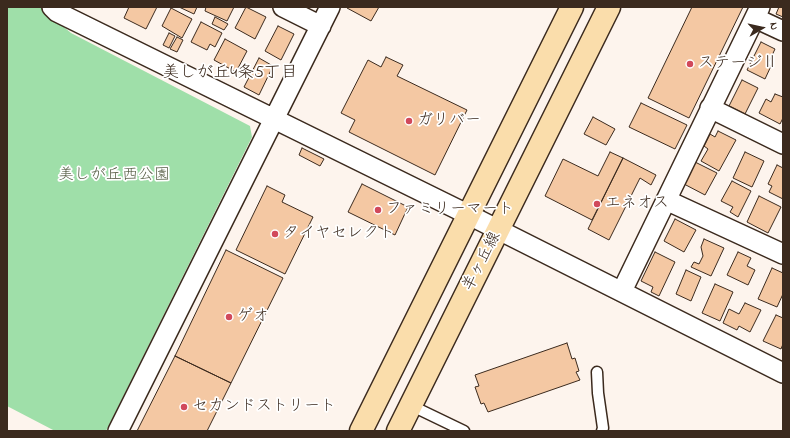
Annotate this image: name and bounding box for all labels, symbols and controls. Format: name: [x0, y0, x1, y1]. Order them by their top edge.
north arrow: [742, 8, 782, 48]
text: N: [765, 21, 782, 31]
place label: ステージⅡ: [698, 54, 778, 74]
marker: ステージⅡ: [685, 59, 695, 69]
district label: 美しが丘4条5丁目: [162, 64, 298, 84]
place label: ガリバー: [417, 111, 481, 131]
marker: ガリバー: [404, 116, 414, 126]
park label: 美しが丘西公園: [58, 166, 170, 186]
place label: エネオス: [605, 194, 669, 214]
marker: エネオス: [592, 199, 602, 209]
place label: ファミリーマート: [386, 200, 514, 220]
marker: ファミリーマート: [373, 205, 383, 215]
place label: タイヤセレクト: [283, 224, 395, 244]
marker: タイヤセレクト: [270, 229, 280, 239]
street label: 羊ヶ丘線: [460, 229, 506, 295]
place label: ゲオ: [237, 307, 269, 327]
marker: ゲオ: [224, 312, 234, 322]
place label: セカンドストリート: [192, 397, 336, 417]
marker: セカンドストリート: [179, 402, 189, 412]

